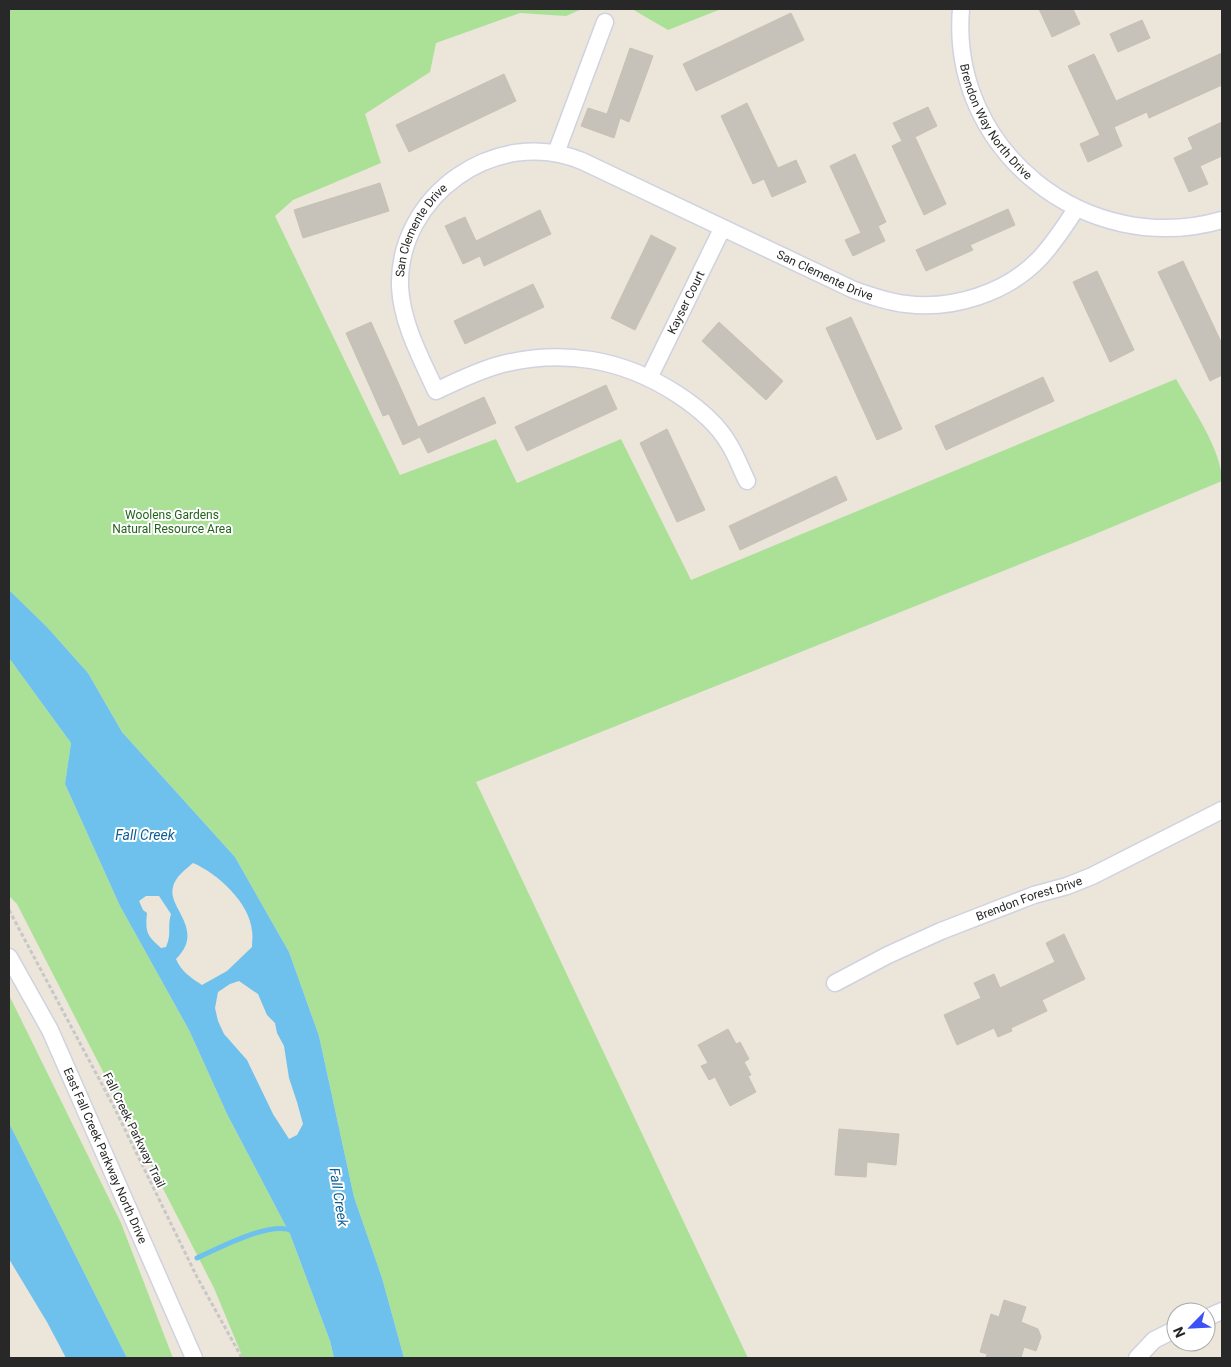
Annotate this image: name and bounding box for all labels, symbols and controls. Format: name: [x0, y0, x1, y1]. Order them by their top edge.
street label: Brendon Way North Drive: [957, 63, 1035, 182]
street label: San Clemente Drive: [393, 181, 450, 278]
street label: San Clemente Drive: [774, 247, 875, 303]
street label: Kayser Court: [665, 268, 707, 337]
park label: Woolens Gardens Natural Resource Area: [112, 508, 232, 536]
water label: Fall Creek: [115, 827, 176, 843]
street label: Brendon Forest Drive: [974, 874, 1084, 924]
street label: East Fall Creek Parkway North Drive: [60, 1066, 150, 1246]
street label: Fall Creek Parkway Trail: [100, 1070, 168, 1190]
water label: Fall Creek: [326, 1166, 352, 1229]
north arrow: [1166, 1302, 1216, 1352]
text: N: [1170, 1325, 1188, 1340]

